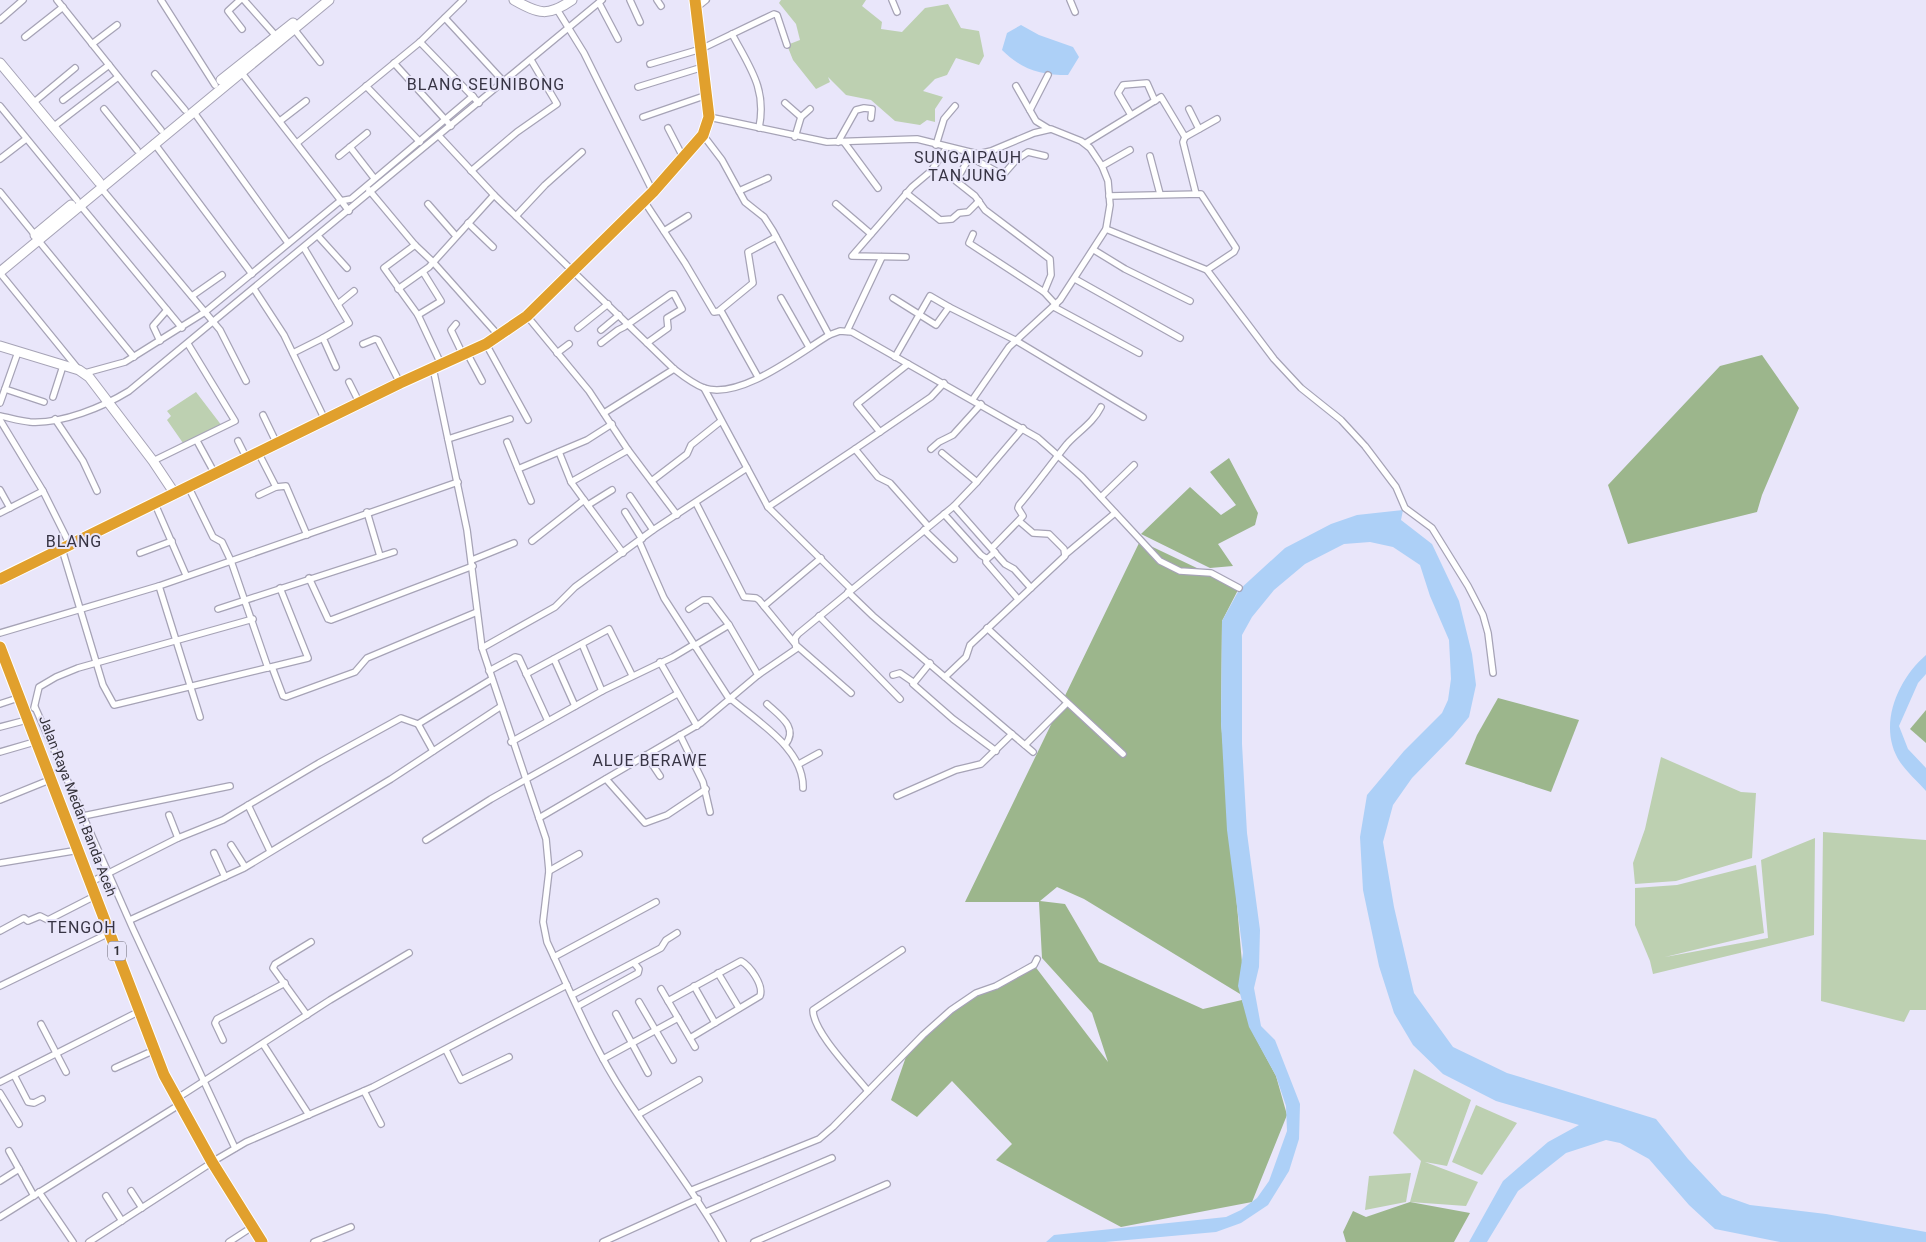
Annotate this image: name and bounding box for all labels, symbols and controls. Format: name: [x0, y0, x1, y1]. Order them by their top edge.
district label: BLANG SEUNIBONG: [407, 75, 565, 94]
district label: SUNGAIPAUH TANJUNG: [914, 148, 1022, 185]
district label: BLANG: [46, 532, 102, 551]
street label: Jalan Raya Medan Banda Aceh: [36, 713, 120, 899]
district label: ALUE BERAWE: [592, 751, 708, 770]
district label: TENGOH: [47, 918, 117, 937]
road number: 1: [108, 941, 126, 960]

